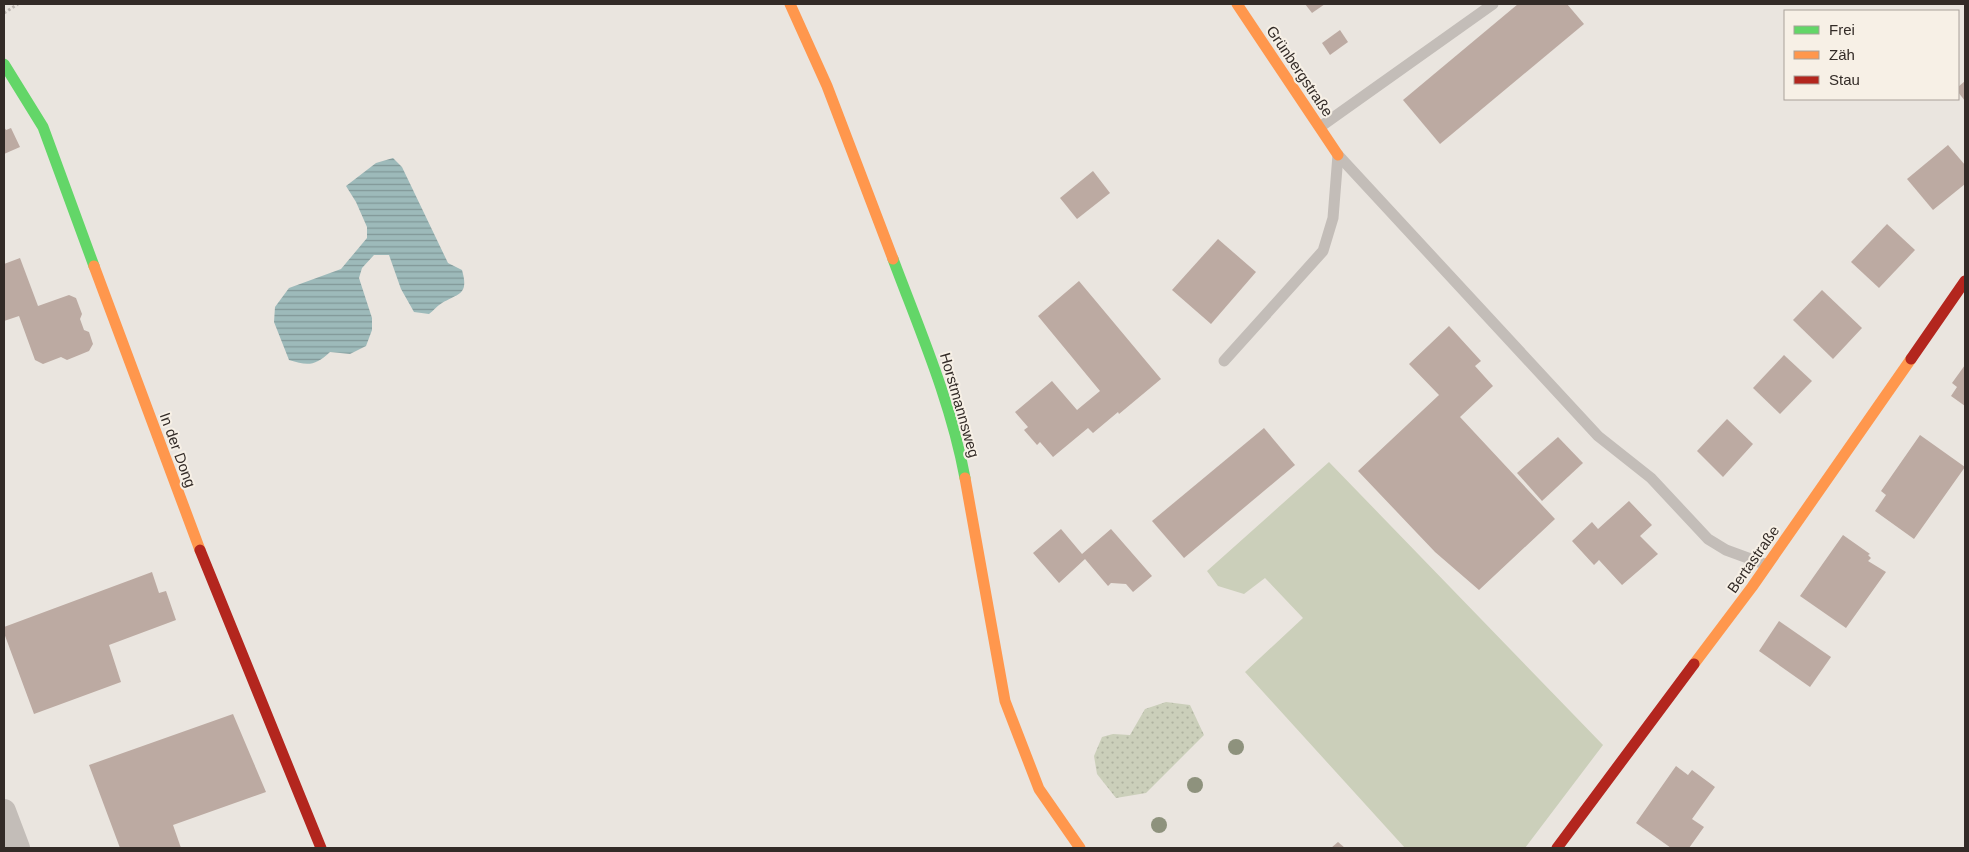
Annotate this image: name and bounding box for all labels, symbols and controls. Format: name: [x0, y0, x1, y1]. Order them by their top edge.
legend: [1784, 10, 1959, 100]
text: Frei: [1829, 21, 1855, 38]
street label: Grünbergstraße: [1263, 22, 1337, 120]
text: Zäh: [1829, 46, 1855, 63]
text: Stau: [1829, 71, 1860, 88]
street label: Horstmannsweg: [937, 351, 983, 459]
street label: In der Dong: [157, 410, 199, 490]
street label: Bertastraße: [1724, 522, 1782, 596]

